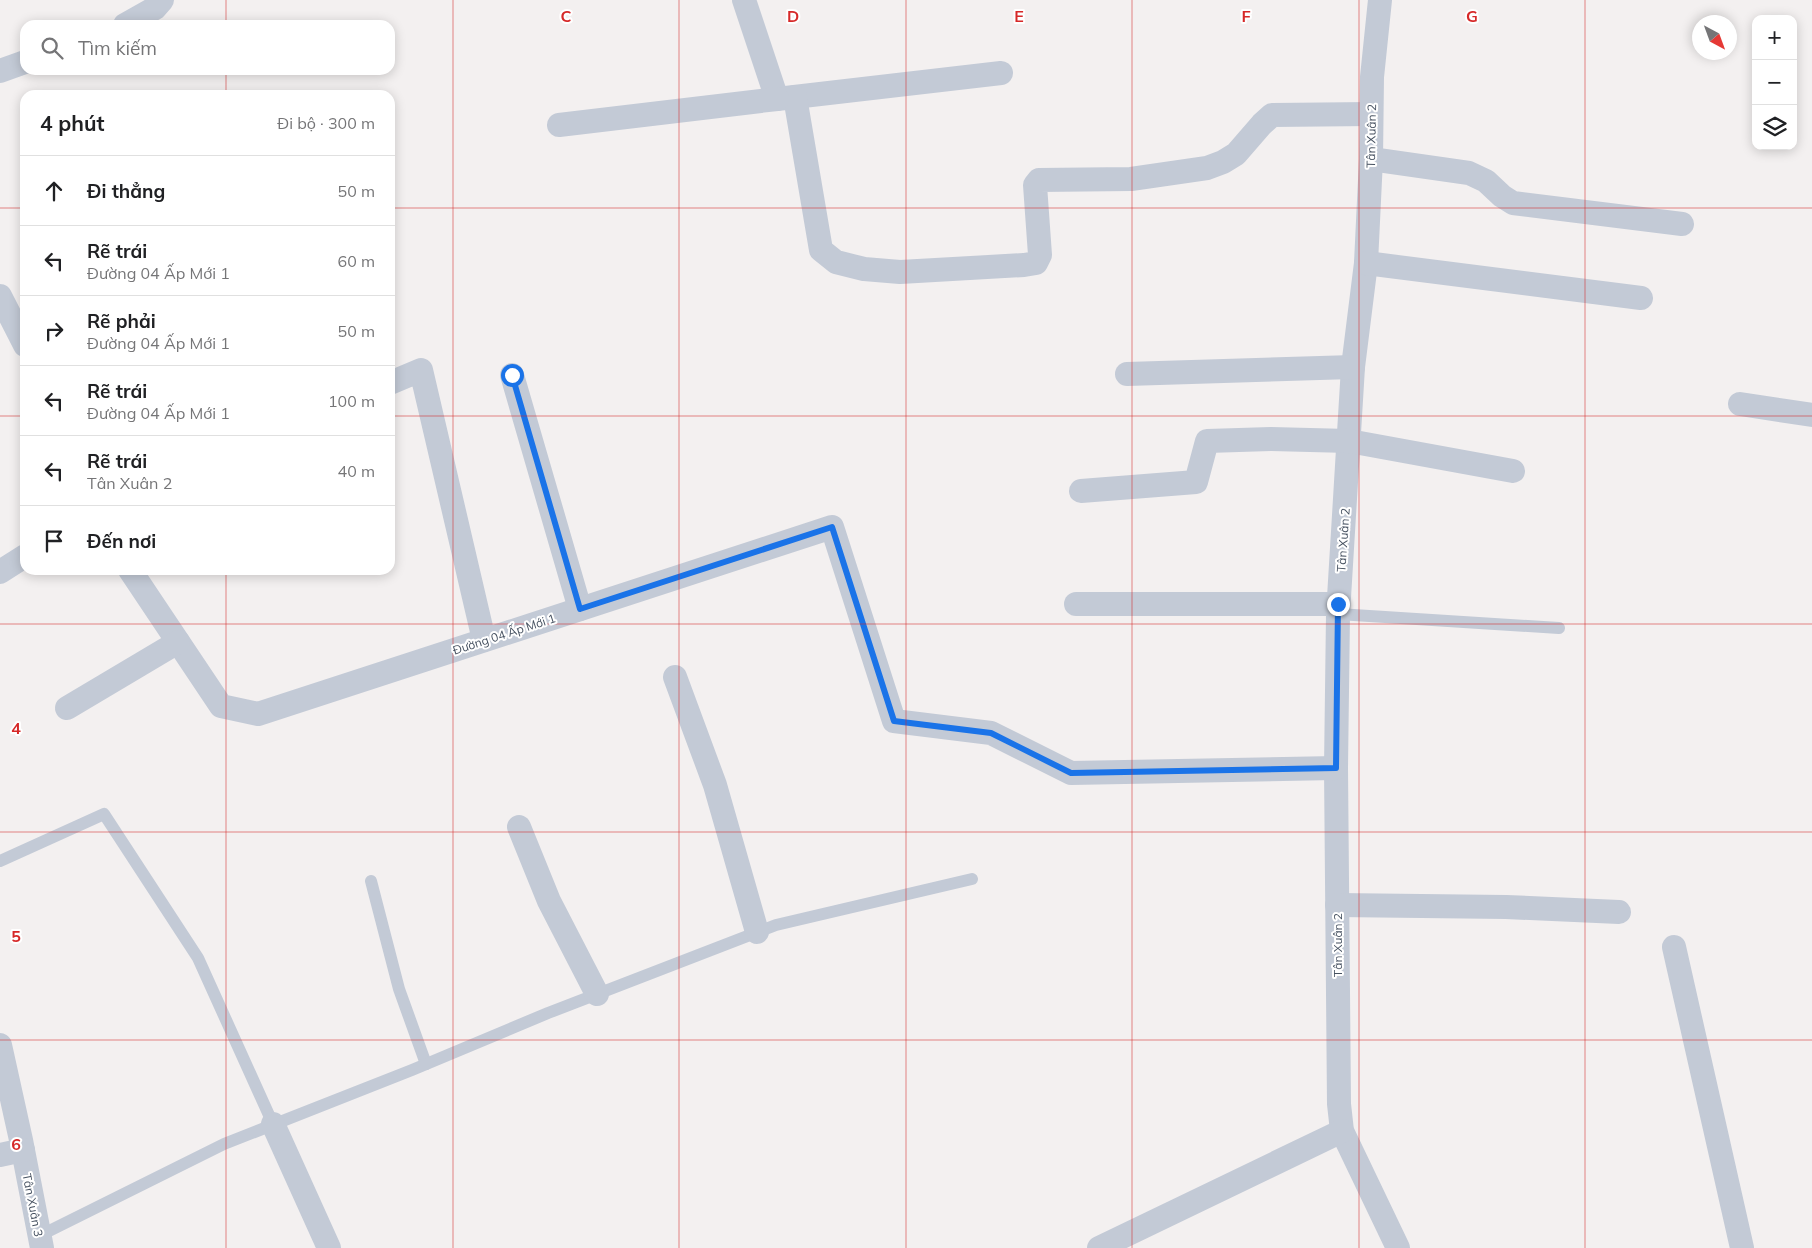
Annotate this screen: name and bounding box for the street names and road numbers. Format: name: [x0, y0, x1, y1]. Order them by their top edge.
street label: Tân Xuân 2: [1363, 104, 1379, 168]
street label: Tân Xuân 2: [1333, 508, 1353, 572]
street label: Đường 04 Ấp Mới 1: [451, 610, 557, 658]
street label: Tân Xuân 2: [1330, 913, 1345, 977]
street label: Tân Xuân 3: [20, 1172, 46, 1238]

